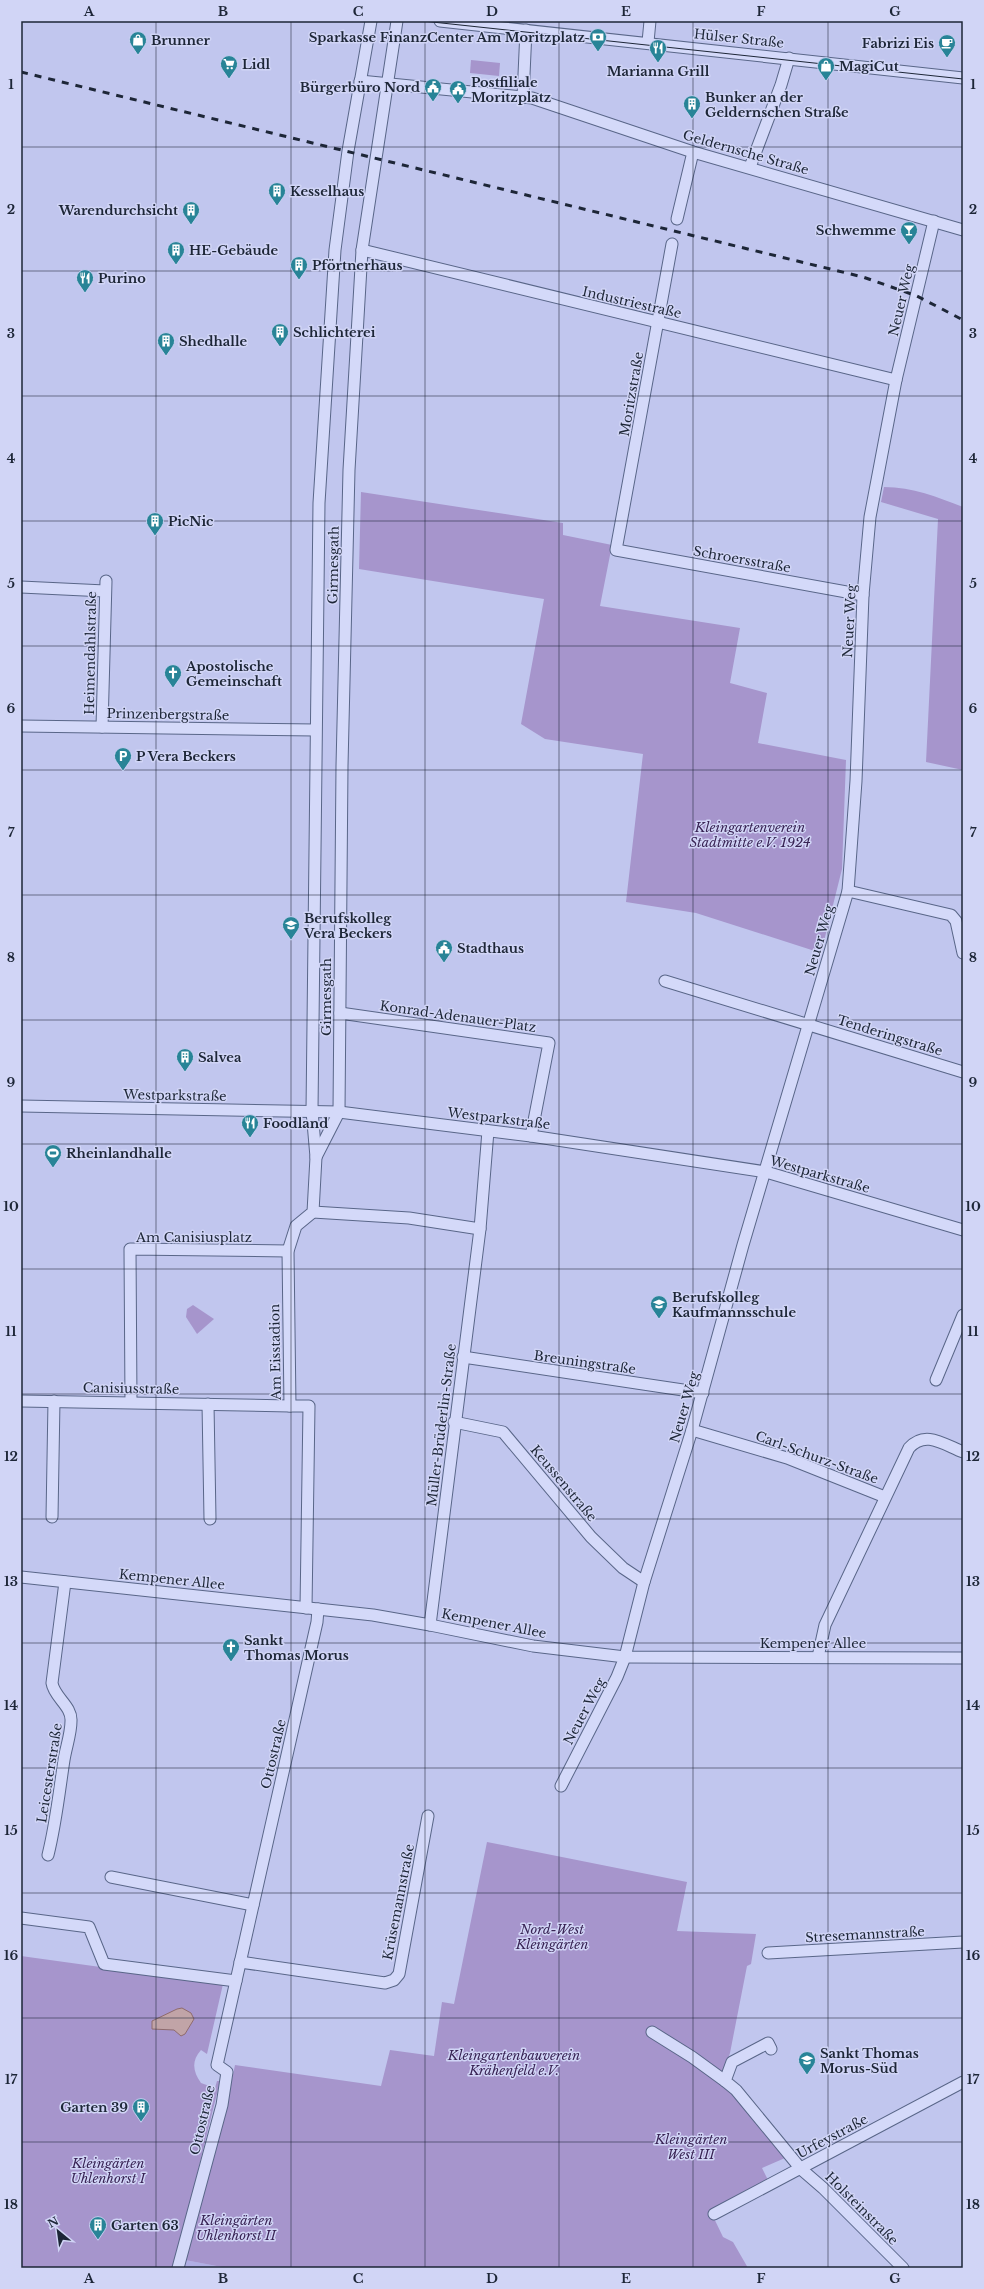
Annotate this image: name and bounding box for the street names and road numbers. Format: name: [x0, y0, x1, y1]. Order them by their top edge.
street label: Hülser Straße: [693, 25, 785, 52]
street label: Geldernsche Straße: [681, 126, 811, 179]
street label: Neuer Weg: [885, 262, 918, 338]
street label: Industriestraße: [581, 283, 683, 322]
street label: Moritzstraße: [616, 350, 647, 438]
street label: Girmesgath: [324, 526, 343, 604]
street label: Schroersstraße: [692, 543, 792, 576]
street label: Neuer Weg: [839, 584, 860, 658]
street label: Heimendahlstraße: [81, 591, 100, 715]
street label: Prinzenbergstraße: [107, 705, 229, 724]
street label: Neuer Weg: [801, 902, 838, 978]
street label: Girmesgath: [318, 958, 335, 1036]
street label: Konrad-Adenauer-Platz: [379, 997, 537, 1036]
street label: Tenderingstraße: [835, 1011, 945, 1060]
street label: Westparkstraße: [122, 1086, 227, 1105]
street label: Westparkstraße: [446, 1104, 551, 1133]
street label: Westparkstraße: [767, 1152, 872, 1197]
street label: Am Canisiusplatz: [135, 1229, 252, 1246]
street label: Am Eisstadion: [266, 1304, 285, 1401]
street label: Müller-Brüderlin-Straße: [423, 1343, 460, 1508]
street label: Breuningstraße: [533, 1347, 637, 1378]
street label: Neuer Weg: [666, 1369, 703, 1445]
street label: Canisiusstraße: [83, 1379, 179, 1398]
street label: Carl-Schurz-Straße: [753, 1427, 881, 1488]
street label: Keussenstraße: [527, 1442, 601, 1525]
street label: Kempener Allee: [118, 1565, 226, 1594]
street label: Kempener Allee: [440, 1605, 548, 1642]
street label: Kempener Allee: [760, 1635, 866, 1652]
street label: Neuer Weg: [560, 1675, 609, 1748]
street label: Ottostraße: [257, 1718, 290, 1791]
street label: Leicesterstraße: [33, 1722, 66, 1824]
street label: Krüsemannstraße: [379, 1843, 418, 1962]
street label: Stresemannstraße: [805, 1923, 925, 1946]
street label: Ottostraße: [186, 2084, 219, 2157]
street label: Urfeystraße: [794, 2111, 871, 2162]
street label: Holsteinstraße: [821, 2168, 902, 2249]

